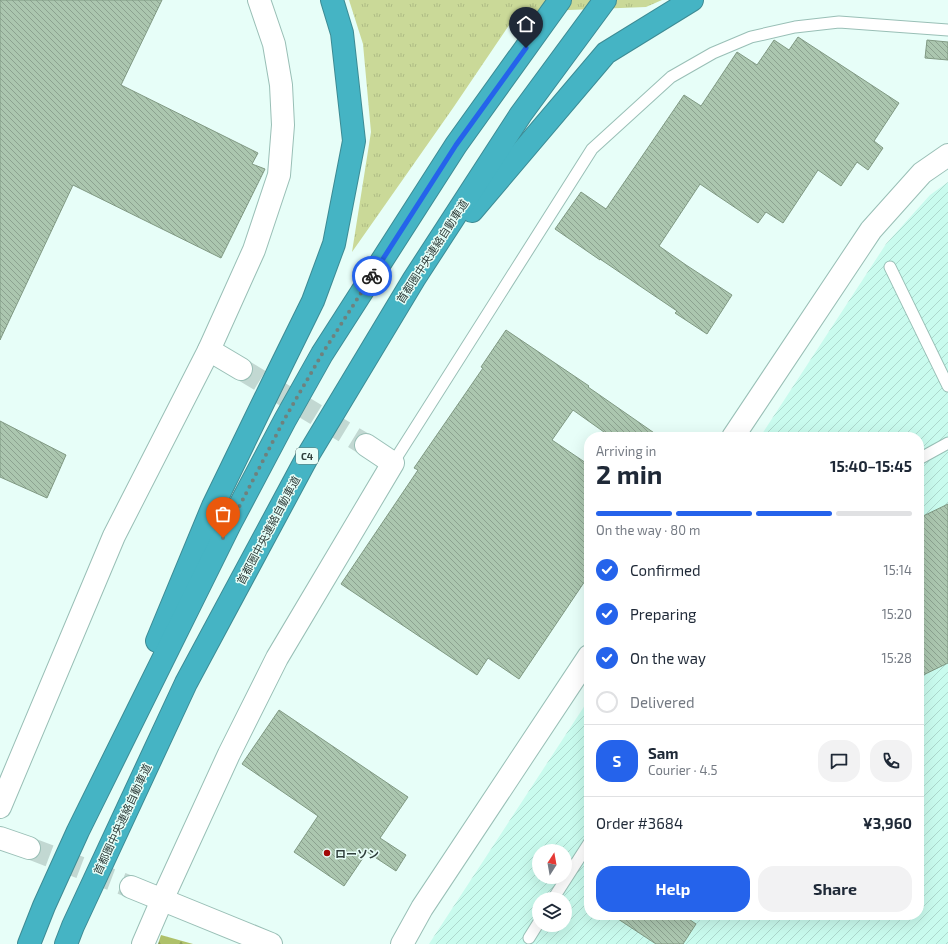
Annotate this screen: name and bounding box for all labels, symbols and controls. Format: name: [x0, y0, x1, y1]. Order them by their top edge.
pin: [509, 7.0, 543, 48]
icon: home: [515, 13, 537, 35]
street label: 首都圏中央連絡自動車道: [394, 197, 470, 305]
courier: [352, 256, 392, 296]
icon: bike: [361, 265, 383, 287]
text: Arriving in: [596, 443, 656, 459]
road number: C4: [296, 448, 318, 464]
text: 15:40–15:45: [830, 457, 912, 475]
text: 2 min: [596, 458, 662, 489]
street label: 首都圏中央連絡自動車道: [234, 474, 302, 586]
pin: [206, 497, 240, 538]
icon: bag: [212, 503, 234, 525]
text: On the way · 80 m: [596, 522, 700, 538]
icon: check: [596, 559, 618, 581]
text: Confirmed: [630, 561, 701, 579]
text: 15:14: [884, 562, 912, 578]
icon: check: [596, 603, 618, 625]
text: Preparing: [630, 605, 696, 623]
text: 15:20: [882, 606, 912, 622]
icon: check: [596, 647, 618, 669]
text: On the way: [630, 649, 706, 667]
text: 15:28: [882, 650, 912, 666]
text: Delivered: [630, 693, 695, 711]
button: chat: [818, 740, 860, 782]
button: phone: [870, 740, 912, 782]
text: Sam: [648, 744, 679, 762]
text: S: [613, 752, 621, 770]
street label: 首都圏中央連絡自動車道: [91, 761, 153, 877]
text: Courier · 4.5: [648, 762, 717, 778]
text: Order #3684: [596, 814, 683, 832]
text: ¥3,960: [863, 814, 912, 832]
north arrow: [532, 844, 572, 884]
map controls: [532, 844, 572, 932]
place label: ローソン: [335, 847, 379, 860]
marker: ローソン: [322, 848, 332, 858]
button: Help: [596, 866, 750, 912]
button: Share: [758, 866, 912, 912]
button: layers: [532, 892, 572, 932]

